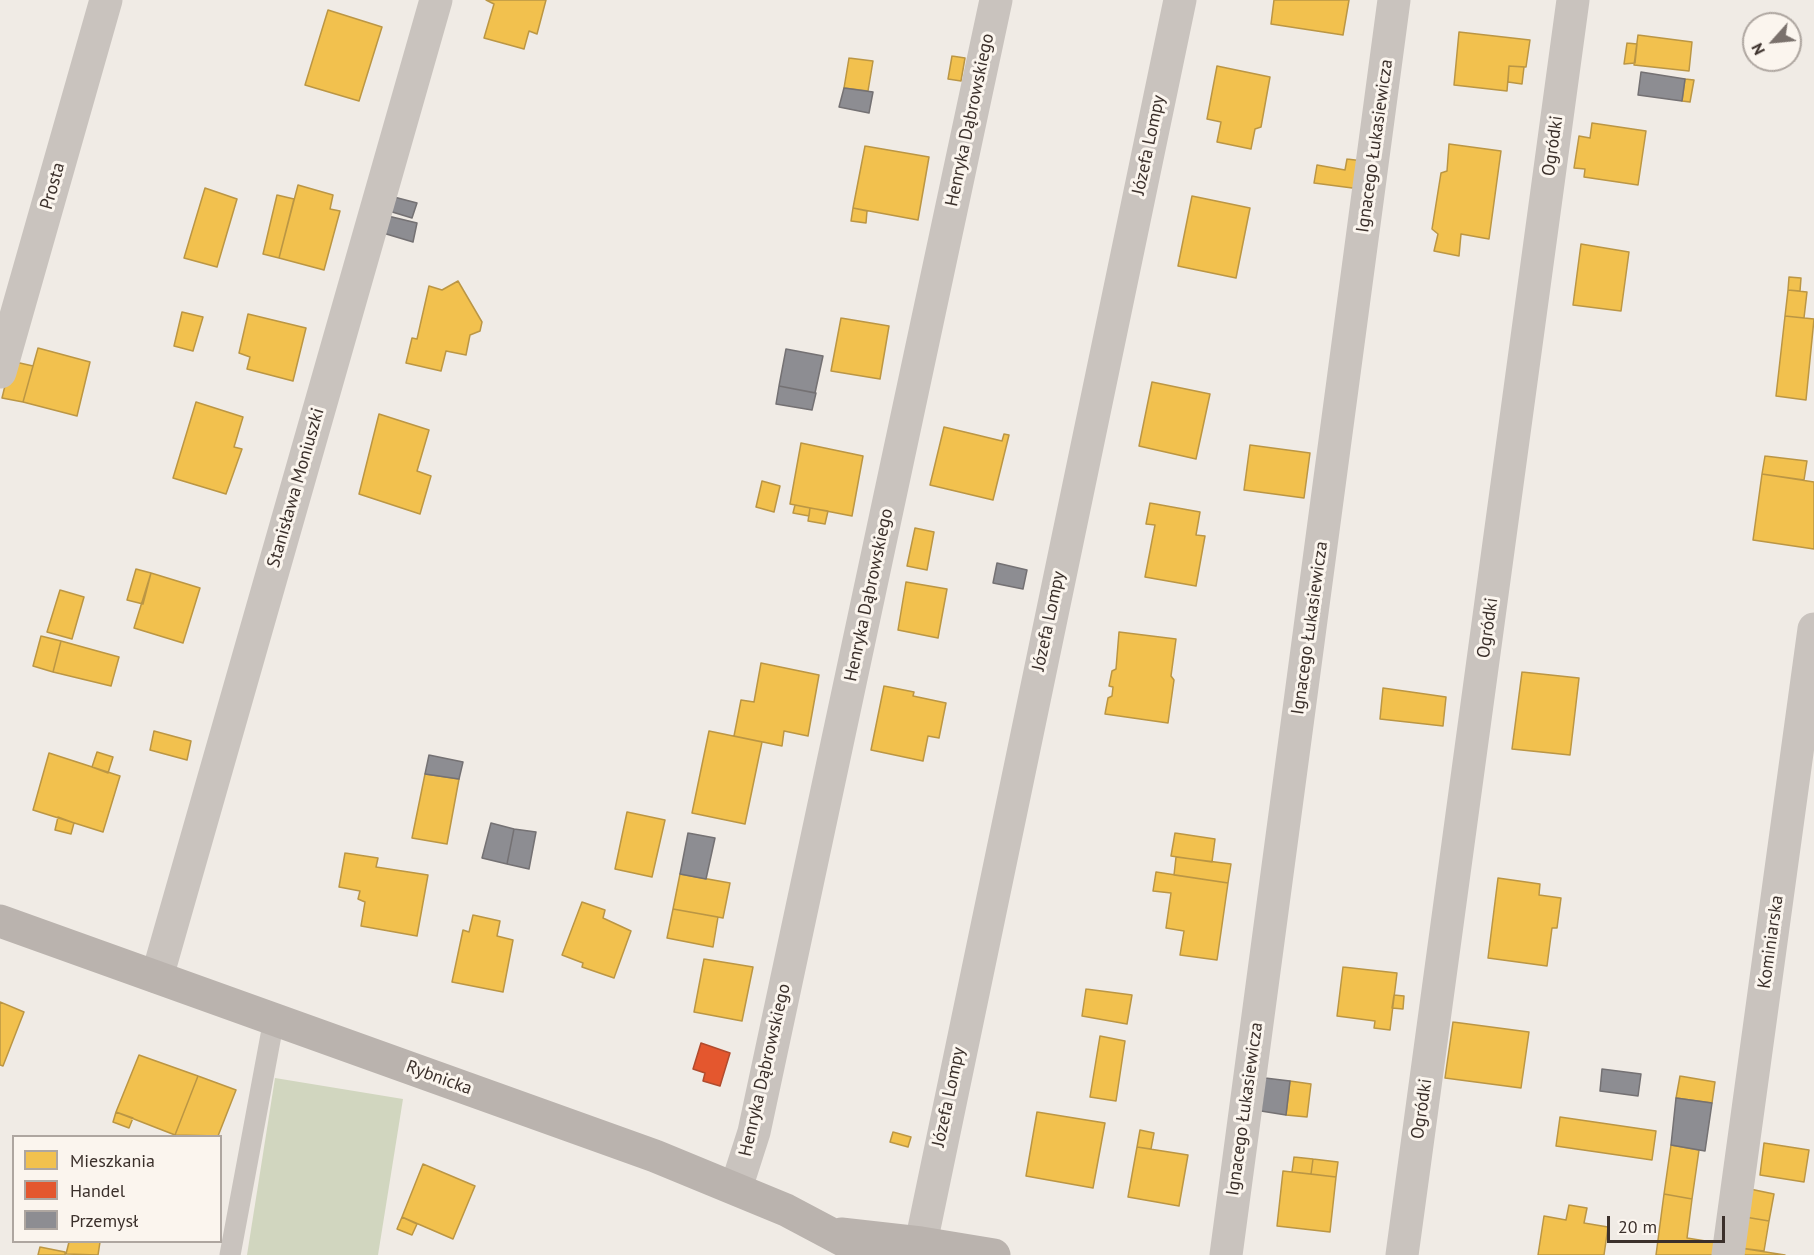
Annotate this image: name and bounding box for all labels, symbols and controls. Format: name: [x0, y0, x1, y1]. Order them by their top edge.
north arrow: [1742, 12, 1802, 72]
street label: Henryka Dąbrowskiego: [941, 31, 999, 209]
text: N: [1746, 40, 1769, 58]
street label: Ignacego Łukasiewicza: [1352, 58, 1398, 234]
street label: Józefa Lompy: [1128, 93, 1170, 197]
street label: Ogródki: [1538, 114, 1568, 178]
street label: Prosta: [36, 160, 70, 212]
street label: Stanisława Moniuszki: [263, 406, 329, 570]
street label: Henryka Dąbrowskiego: [840, 506, 898, 684]
street label: Ignacego Łukasiewicza: [1287, 540, 1333, 716]
street label: Józefa Lompy: [1028, 569, 1070, 673]
street label: Ogródki: [1473, 596, 1503, 660]
street label: Kominiarska: [1754, 894, 1788, 990]
street label: Henryka Dąbrowskiego: [735, 982, 795, 1158]
street label: Ignacego Łukasiewicza: [1222, 1021, 1268, 1197]
street label: Józefa Lompy: [928, 1045, 970, 1149]
street label: Rybnicka: [403, 1056, 475, 1100]
street label: Ogródki: [1407, 1077, 1437, 1141]
legend: [12, 1135, 222, 1243]
text: Mieszkania: [70, 1149, 155, 1172]
text: Handel: [70, 1179, 125, 1202]
scale bar: [1610, 1204, 1728, 1242]
text: Przemysł: [70, 1209, 138, 1232]
text: 20 m: [1618, 1215, 1657, 1238]

